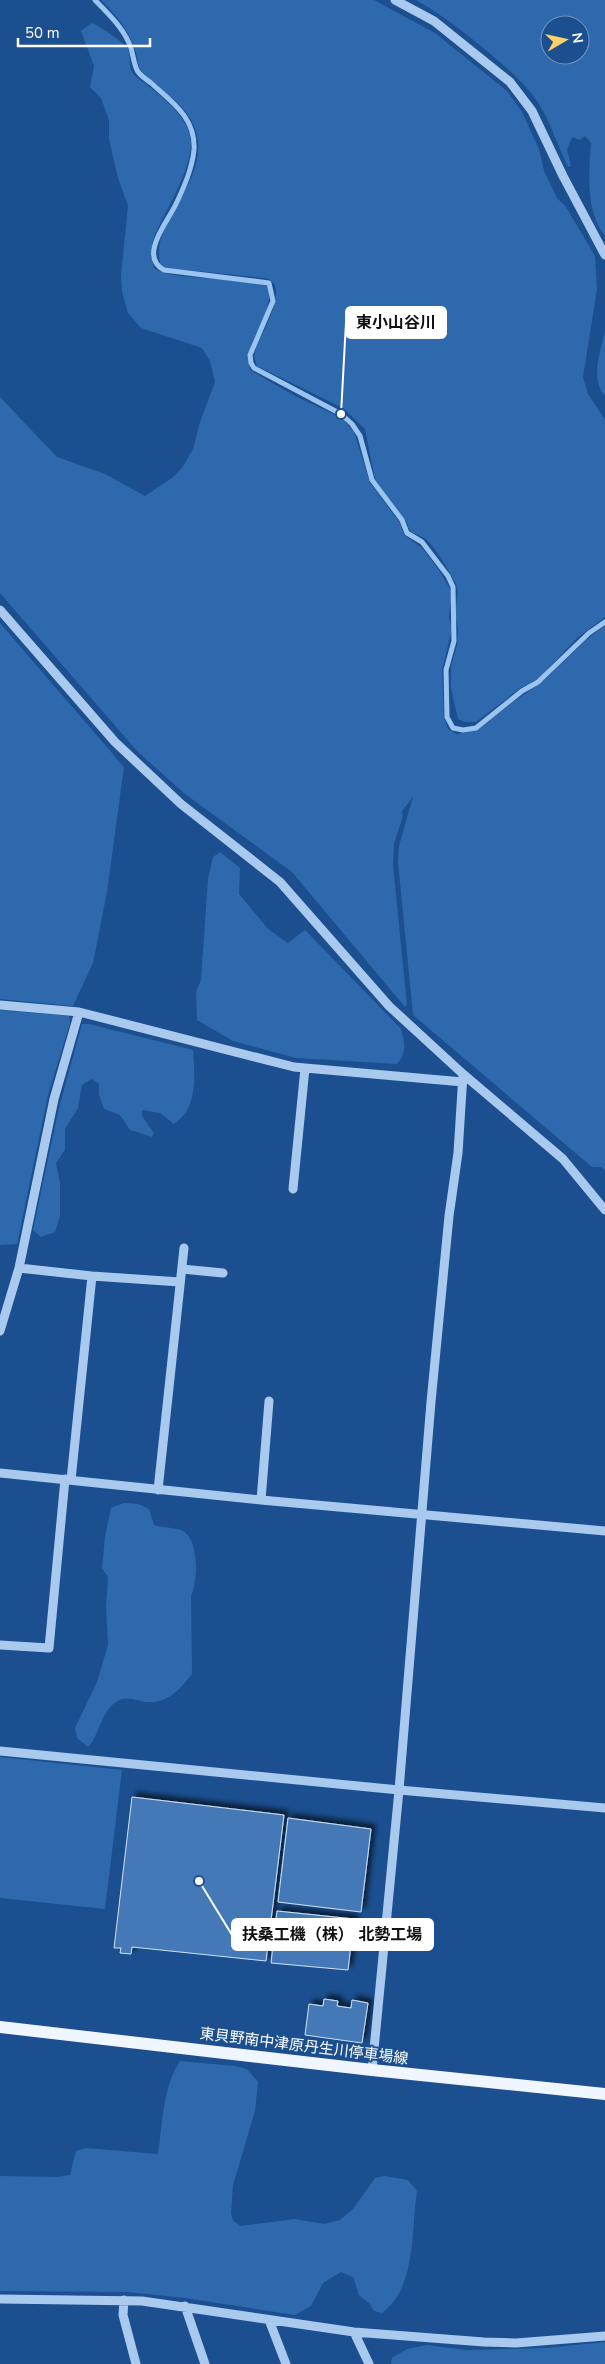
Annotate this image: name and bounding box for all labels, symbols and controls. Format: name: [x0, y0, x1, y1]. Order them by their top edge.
scale bar: [18, 15, 150, 47]
north arrow: [540, 15, 590, 65]
text: 50 m: [25, 23, 60, 43]
text: N: [567, 31, 588, 45]
callout: 東小山谷川: [346, 307, 446, 338]
text: 東小山谷川: [356, 312, 436, 334]
callout: 扶桑工機（株） 北勢工場: [232, 1919, 433, 1950]
text: 扶桑工機（株） 北勢工場: [242, 1924, 422, 1946]
street label: 東貝野南中津原丹生川停車場線: [199, 2023, 409, 2069]

